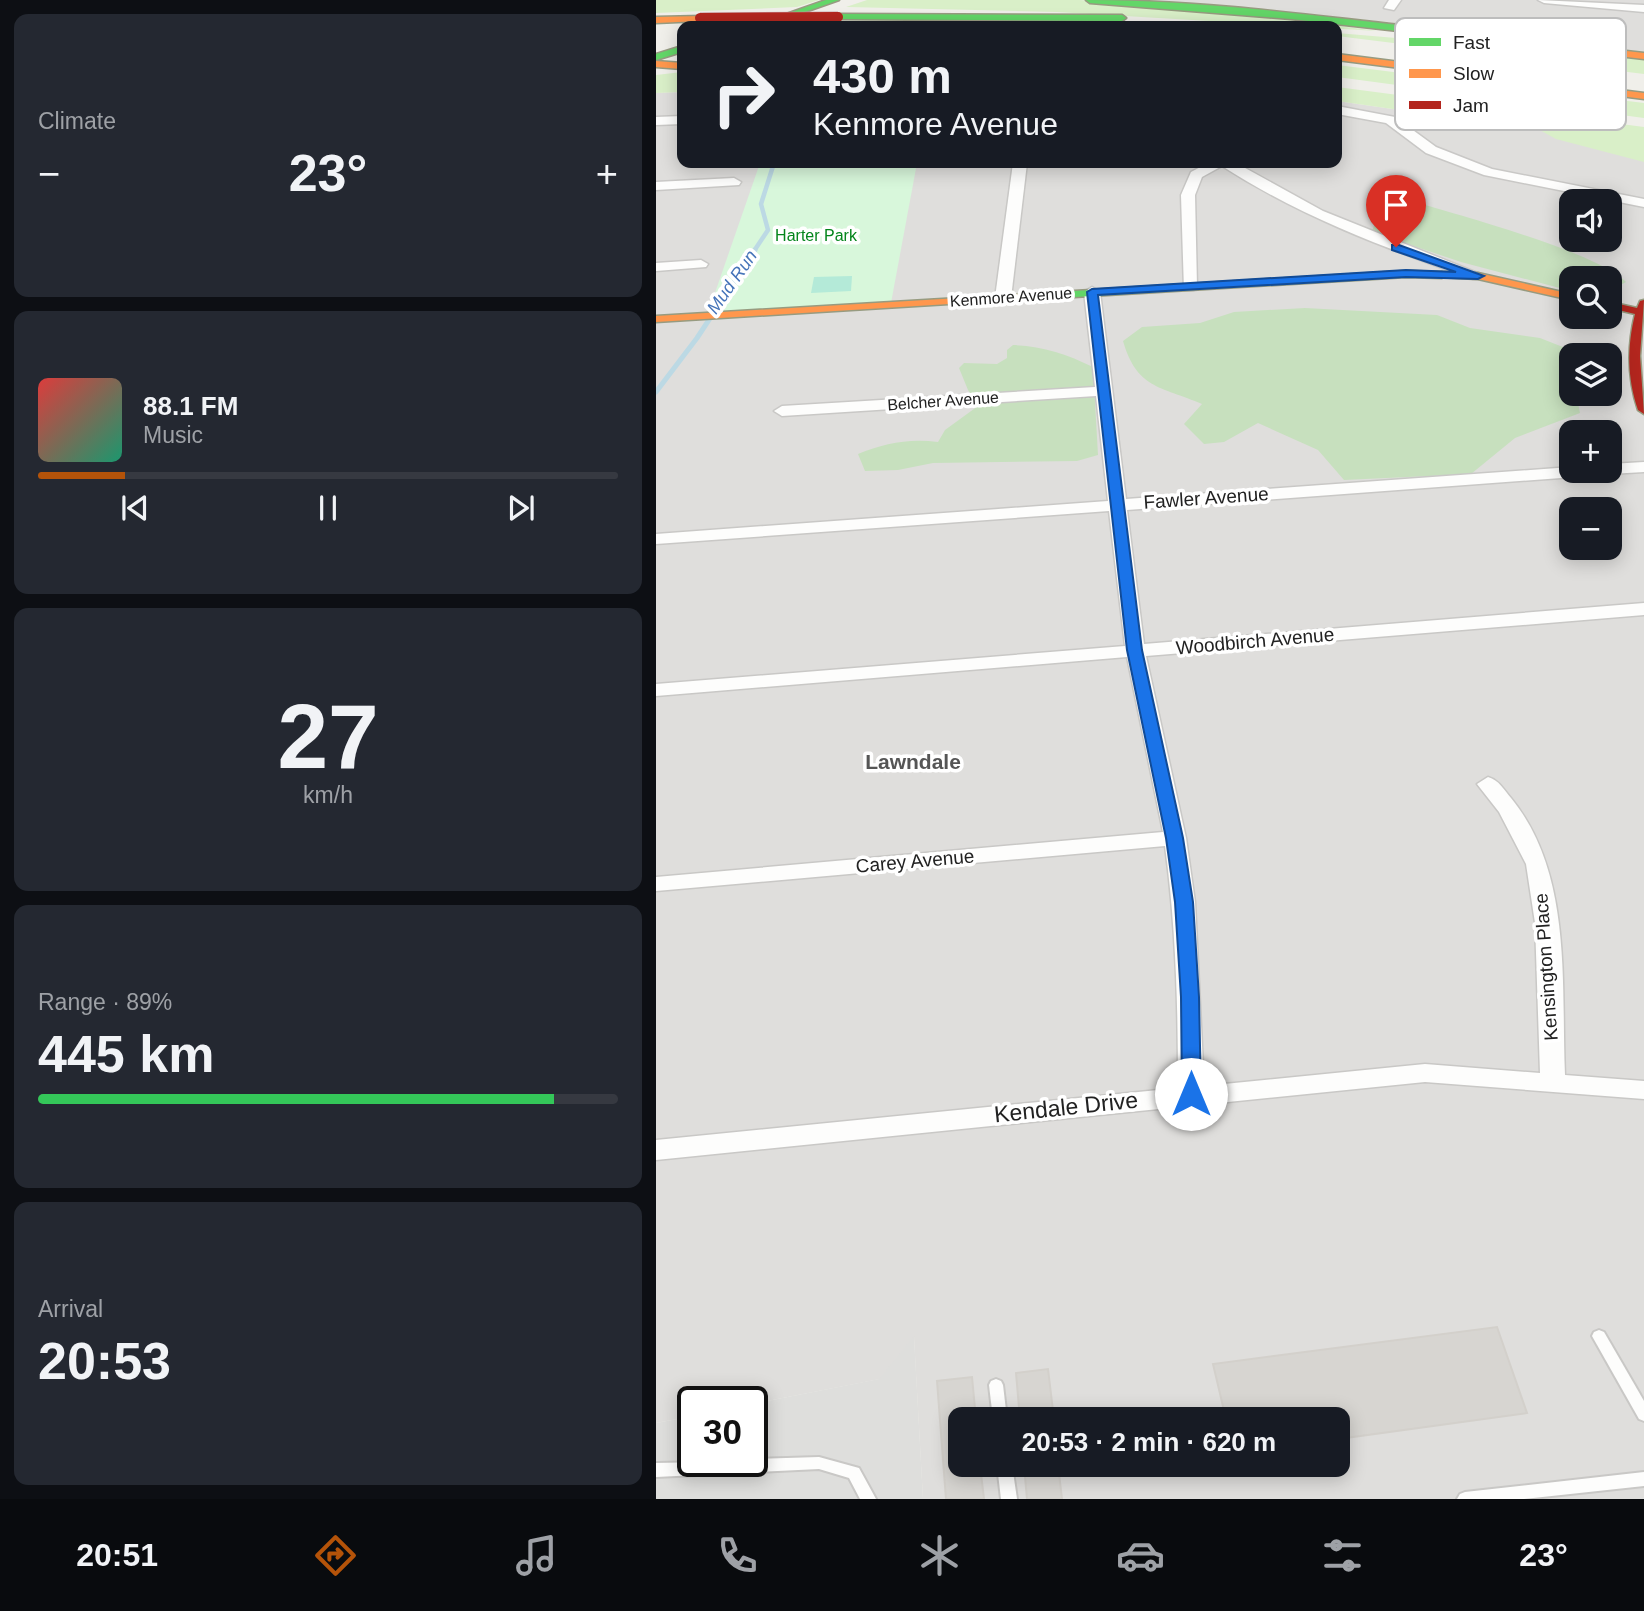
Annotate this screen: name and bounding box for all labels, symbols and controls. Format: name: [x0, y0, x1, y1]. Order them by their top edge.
legend: [1395, 18, 1626, 130]
text: Fast: [1453, 32, 1491, 53]
icon: right: [698, 49, 789, 140]
text: 430 m: [813, 49, 952, 103]
text: Slow: [1453, 63, 1494, 84]
text: Jam: [1453, 95, 1489, 116]
text: Kenmore Avenue: [813, 106, 1058, 142]
text: Climate: [38, 108, 116, 134]
text: 23°: [289, 144, 367, 202]
text: −: [38, 153, 60, 195]
text: +: [596, 153, 618, 195]
pin: [1366, 175, 1426, 247]
icon: arrive: [1377, 186, 1415, 224]
map controls: [1559, 189, 1622, 560]
button: sound: [1559, 189, 1622, 252]
park label: Harter Park: [775, 227, 858, 244]
water label: Mud Run: [703, 246, 761, 318]
button: search: [1559, 266, 1622, 329]
street label: Kenmore Avenue: [949, 284, 1073, 310]
button: layers: [1559, 343, 1622, 406]
street label: Belcher Avenue: [887, 389, 999, 413]
text: 88.1 FM: [143, 391, 238, 421]
button: +: [1559, 420, 1622, 483]
text: Music: [143, 422, 203, 448]
street label: Fawler Avenue: [1143, 483, 1269, 513]
icon: previous: [116, 489, 154, 527]
icon: pause: [309, 489, 347, 527]
icon: next: [502, 489, 540, 527]
button: −: [1559, 497, 1622, 560]
street label: Woodbirch Avenue: [1175, 624, 1335, 658]
text: 27: [277, 686, 379, 787]
district label: Lawndale: [865, 750, 961, 773]
text: km/h: [303, 782, 353, 808]
street label: Carey Avenue: [855, 845, 975, 877]
street label: Kensington Place: [1530, 893, 1562, 1041]
text: Range · 89%: [38, 989, 172, 1015]
text: 445 km: [38, 1025, 214, 1083]
position arrow: [1154, 1057, 1228, 1131]
street label: Kendale Drive: [993, 1087, 1139, 1127]
text: Arrival: [38, 1296, 103, 1322]
text: 20:53: [38, 1332, 171, 1390]
speed limit sign: 30: [677, 1386, 768, 1477]
text: 20:53 · 2 min · 620 m: [1022, 1427, 1276, 1457]
icon: directions: [311, 1531, 360, 1580]
icon: music: [512, 1531, 561, 1580]
icon: phone: [713, 1531, 762, 1580]
icon: climate: [915, 1531, 964, 1580]
icon: car: [1116, 1531, 1165, 1580]
icon: filters: [1318, 1531, 1367, 1580]
text: 20:51: [76, 1537, 158, 1573]
text: 23°: [1519, 1537, 1568, 1573]

